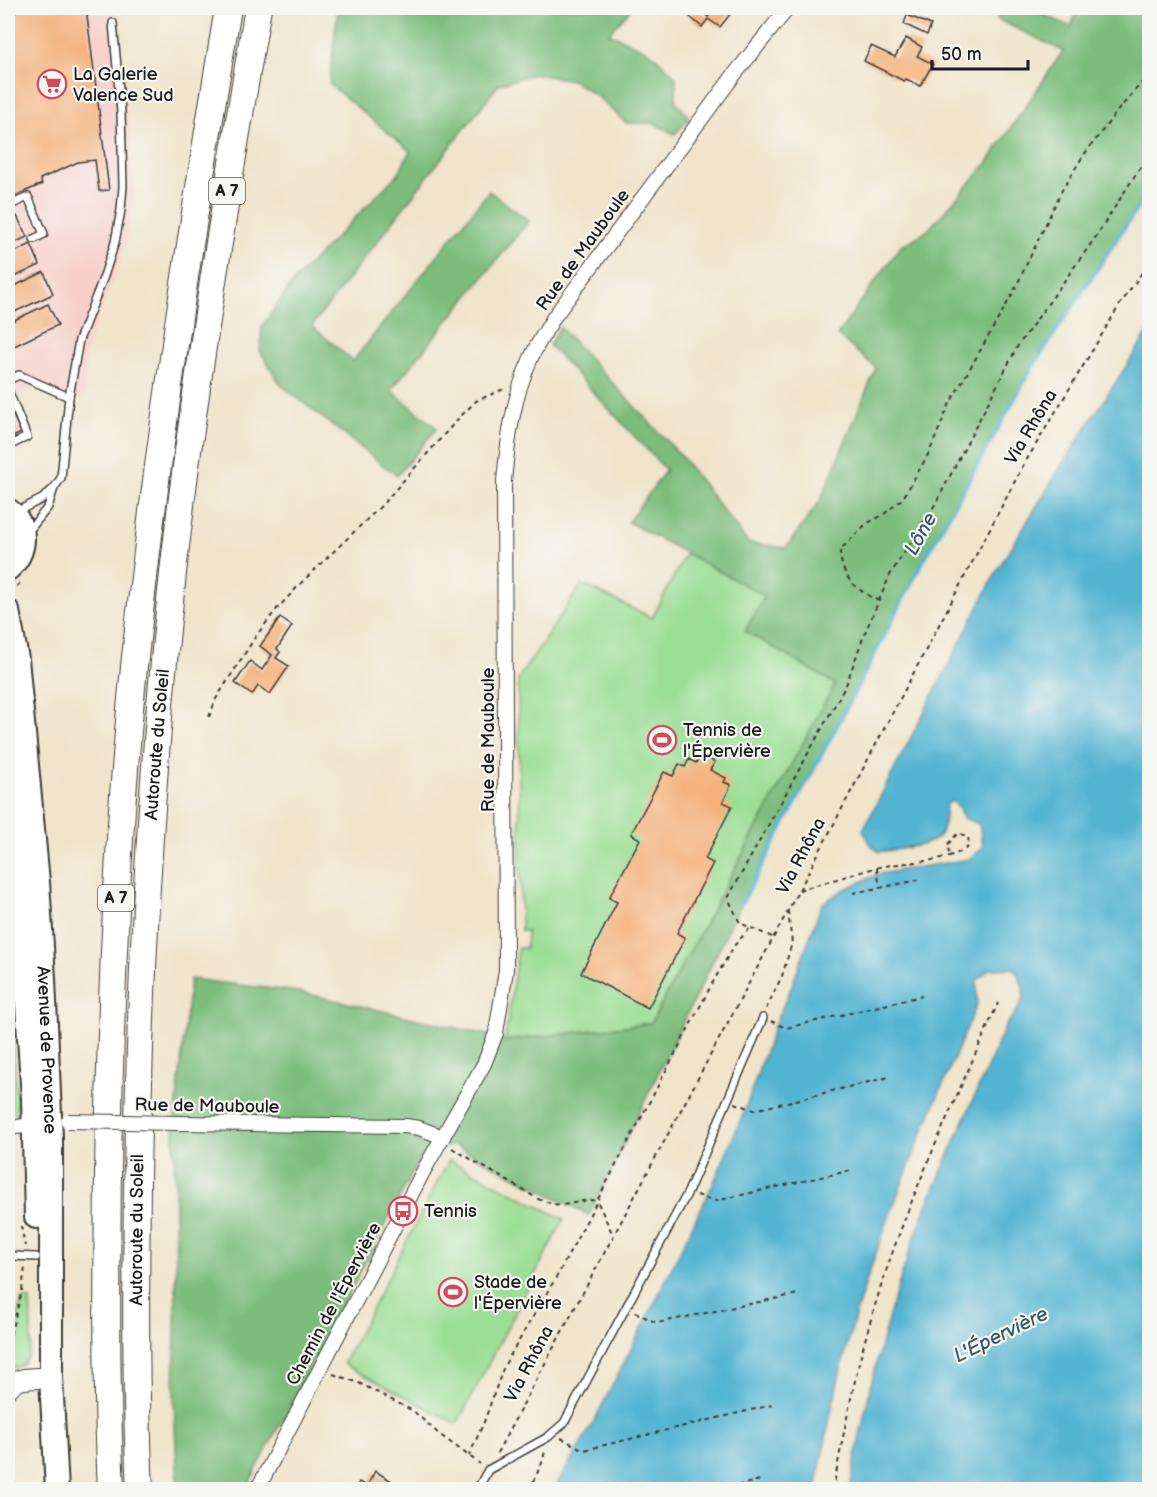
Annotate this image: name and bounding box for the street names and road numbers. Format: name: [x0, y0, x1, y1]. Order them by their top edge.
road number: A 7: [209, 178, 245, 204]
street label: Rue de Mauboule: [532, 185, 634, 315]
street label: Via Rhôna: [1000, 386, 1062, 468]
street label: Rue de Mauboule: [478, 667, 499, 812]
street label: Autoroute du Soleil: [141, 668, 174, 821]
street label: Via Rhôna: [772, 814, 830, 898]
road number: A 7: [98, 885, 134, 911]
street label: Avenue de Provence: [33, 965, 61, 1135]
street label: Rue de Mauboule: [134, 1094, 280, 1118]
street label: Autoroute du Soleil: [126, 1154, 148, 1306]
street label: Chemin de l'Épervière: [280, 1218, 386, 1389]
street label: Via Rhôna: [500, 1322, 558, 1406]

